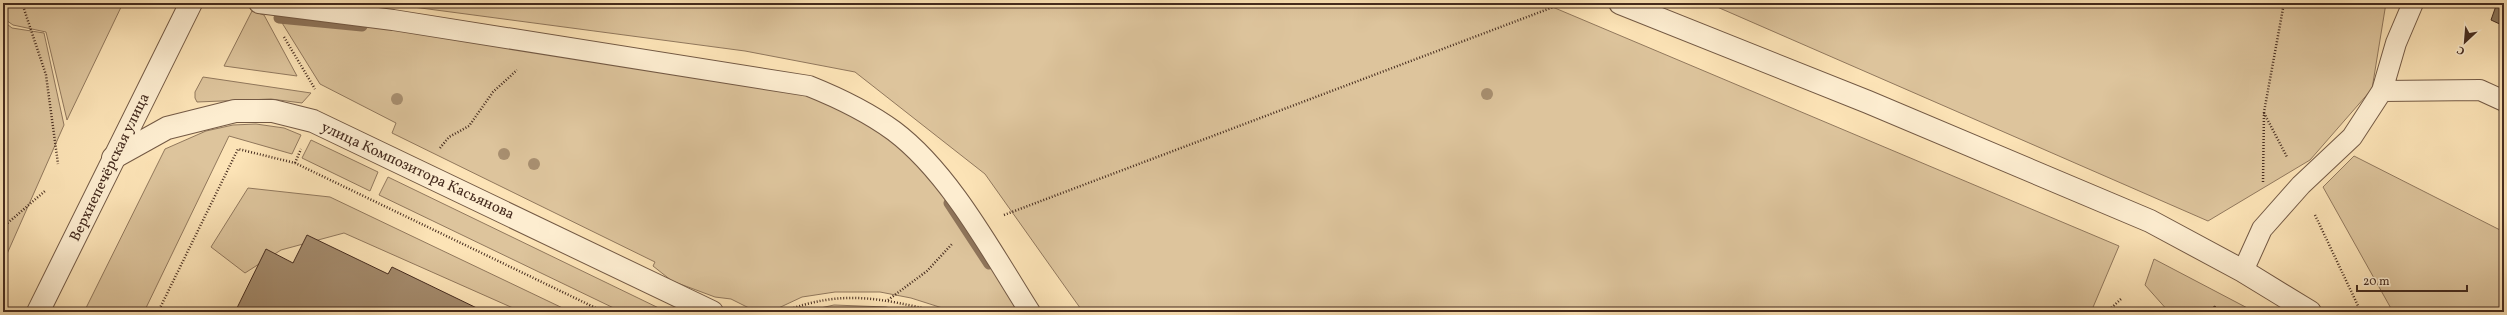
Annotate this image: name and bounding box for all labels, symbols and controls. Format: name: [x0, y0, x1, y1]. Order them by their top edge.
north arrow: [2445, 22, 2485, 62]
text: С: [2455, 41, 2468, 58]
street label: Верхнепечёрская улица: [65, 90, 155, 245]
street label: улица Композитора Касьянова: [317, 117, 517, 225]
scale bar: [2357, 267, 2467, 293]
text: 20 m: [2363, 274, 2390, 290]

